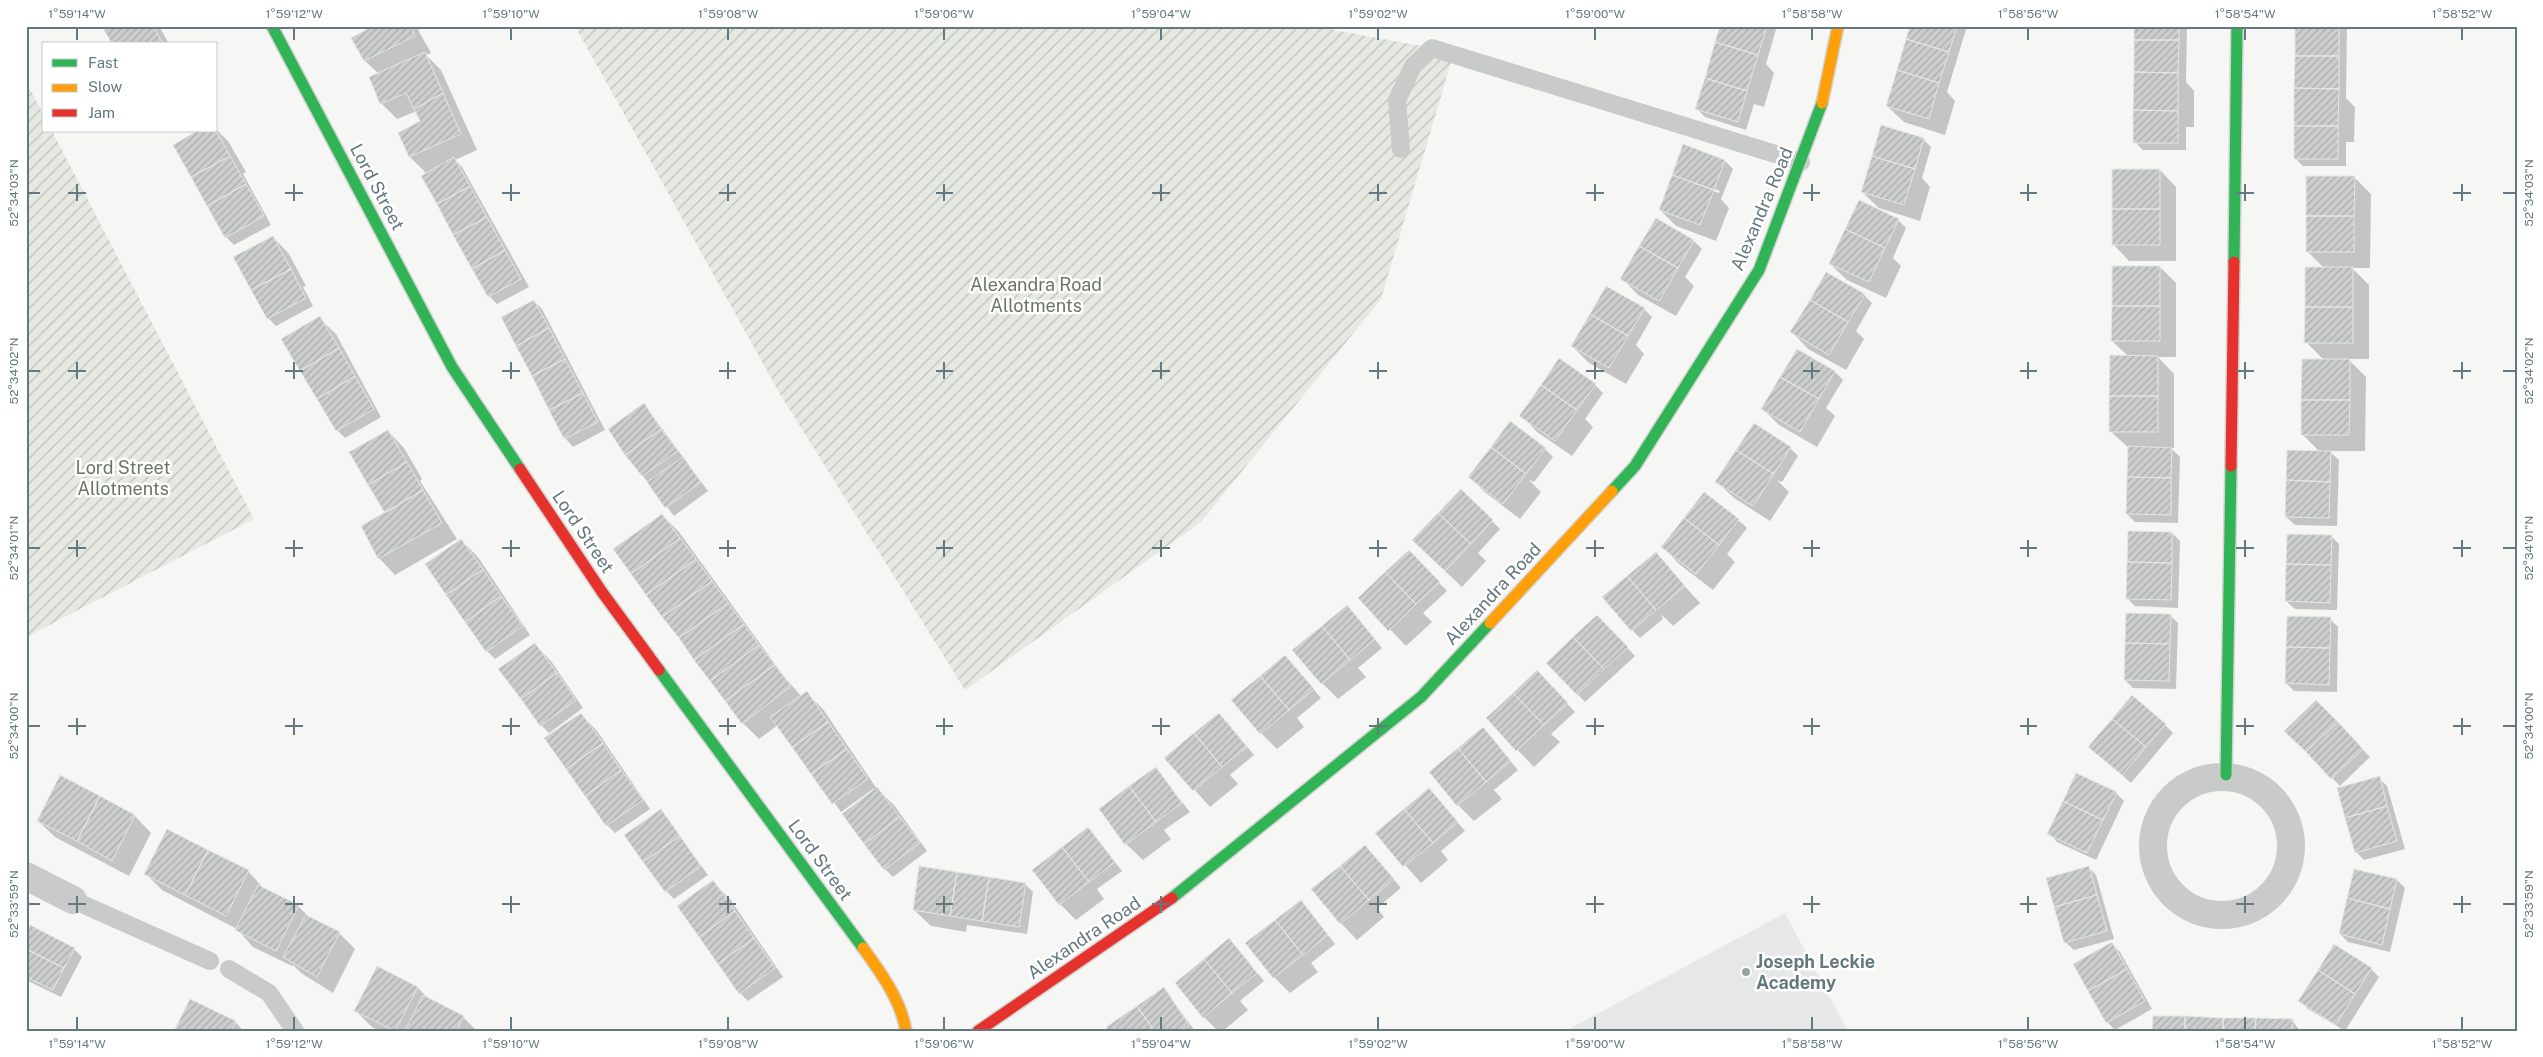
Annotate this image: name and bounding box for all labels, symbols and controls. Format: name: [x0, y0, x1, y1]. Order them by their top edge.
text: 1°59'14"W: [48, 7, 106, 21]
text: 1°59'12"W: [265, 7, 323, 21]
text: 1°59'10"W: [482, 7, 540, 21]
text: 1°59'08"W: [698, 7, 759, 21]
text: 1°59'06"W: [914, 7, 974, 21]
text: 1°59'04"W: [1131, 7, 1192, 21]
text: 1°59'02"W: [1348, 7, 1408, 21]
text: 1°59'00"W: [1565, 7, 1625, 21]
text: 1°58'58"W: [1782, 7, 1843, 21]
text: 1°58'56"W: [1998, 7, 2059, 21]
text: 1°58'54"W: [2215, 7, 2276, 21]
text: 1°58'52"W: [2432, 7, 2493, 21]
legend: [42, 42, 218, 132]
text: Fast: [88, 54, 118, 71]
text: Slow: [88, 78, 123, 95]
text: Jam: [88, 104, 115, 121]
street label: Lord Street: [346, 140, 409, 234]
street label: Alexandra Road: [1726, 144, 1797, 274]
text: 52°34'03"N: [7, 159, 21, 227]
text: 52°34'03"N: [2522, 159, 2536, 227]
park label: Alexandra Road Allotments: [970, 274, 1102, 316]
text: 52°34'02"N: [7, 337, 21, 405]
text: 52°34'02"N: [2522, 337, 2536, 405]
park label: Lord Street Allotments: [76, 457, 170, 499]
street label: Lord Street: [548, 487, 619, 577]
text: 52°34'01"N: [7, 516, 21, 580]
text: 52°34'01"N: [2522, 516, 2536, 580]
street label: Alexandra Road: [1440, 538, 1545, 649]
text: 52°34'00"N: [7, 692, 21, 760]
text: 52°34'00"N: [2522, 692, 2536, 760]
street label: Lord Street: [784, 815, 857, 904]
text: 52°33'59"N: [7, 870, 21, 938]
text: 52°33'59"N: [2522, 870, 2536, 938]
street label: Alexandra Road: [1023, 892, 1144, 983]
place label: Joseph Leckie Academy: [1756, 951, 1875, 993]
marker: Joseph Leckie Academy: [1740, 966, 1752, 978]
text: 1°59'14"W: [48, 1037, 106, 1051]
text: 1°59'12"W: [265, 1037, 323, 1051]
text: 1°59'10"W: [482, 1037, 540, 1051]
text: 1°59'08"W: [698, 1037, 759, 1051]
text: 1°59'06"W: [914, 1037, 974, 1051]
text: 1°59'04"W: [1131, 1037, 1192, 1051]
text: 1°59'02"W: [1348, 1037, 1408, 1051]
text: 1°59'00"W: [1565, 1037, 1625, 1051]
text: 1°58'58"W: [1782, 1037, 1843, 1051]
text: 1°58'56"W: [1998, 1037, 2059, 1051]
text: 1°58'54"W: [2215, 1037, 2276, 1051]
text: 1°58'52"W: [2432, 1037, 2493, 1051]

